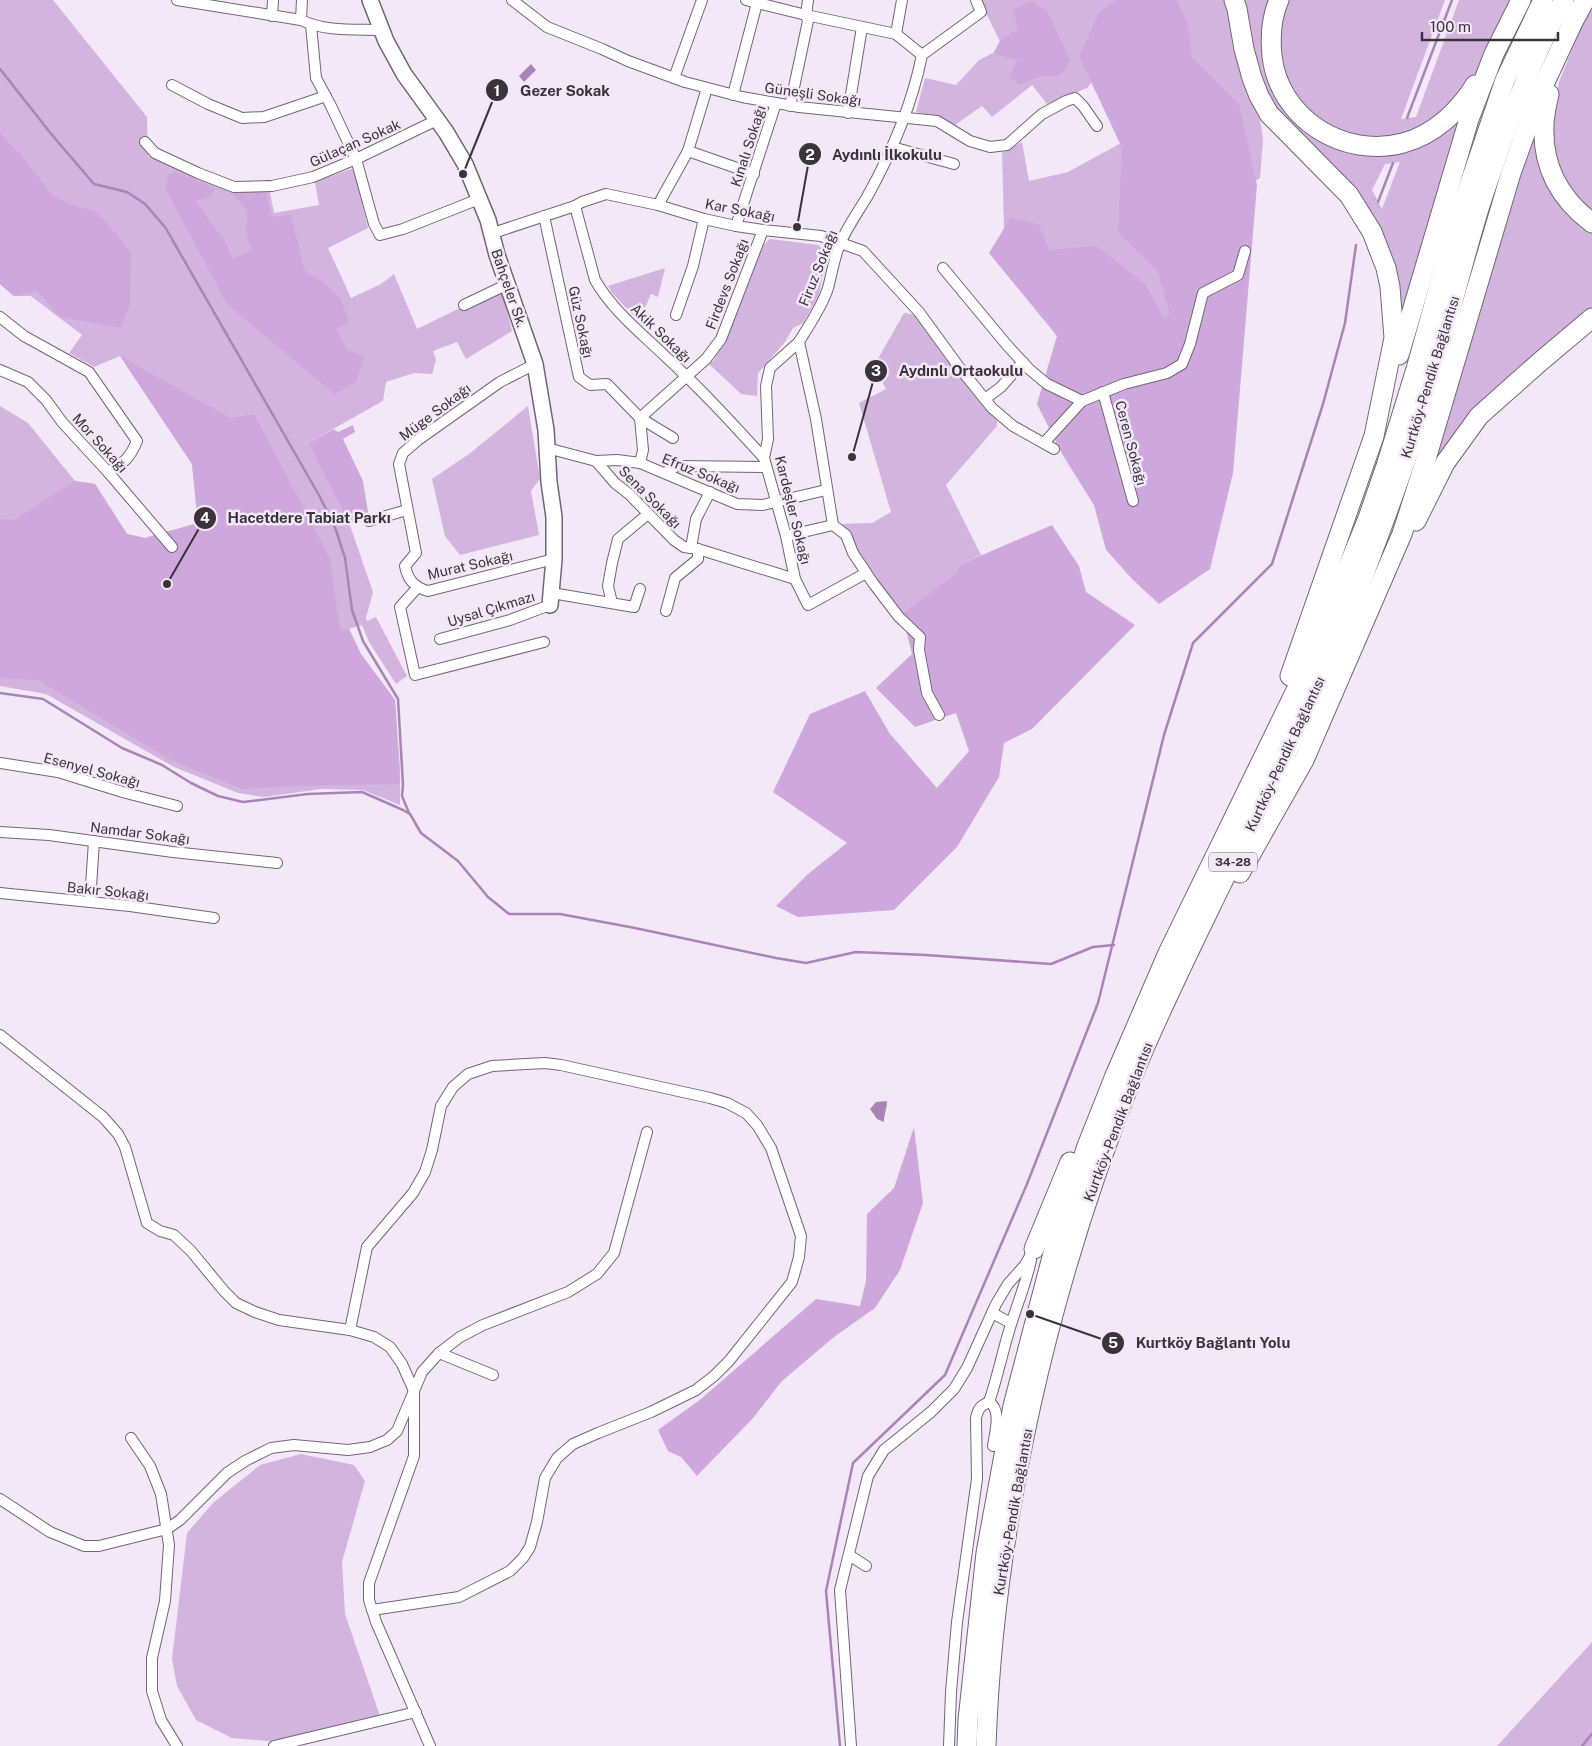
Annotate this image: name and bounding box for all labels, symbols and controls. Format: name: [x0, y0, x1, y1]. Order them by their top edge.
scale bar: [1422, 10, 1558, 42]
text: 100 m: [1430, 18, 1471, 35]
callout: Gezer Sokak: [485, 75, 620, 105]
street label: Güneşli Sokağı: [764, 79, 862, 109]
text: 1: [494, 82, 500, 99]
text: Gezer Sokak: [520, 82, 610, 99]
street label: Kınalı Sokağı: [727, 103, 769, 189]
street label: Gülaçan Sokak: [307, 116, 403, 170]
callout: Aydınlı İlkokulu: [797, 139, 952, 169]
text: 2: [805, 146, 815, 163]
text: Aydınlı İlkokulu: [832, 146, 942, 163]
street label: Kar Sokağı: [704, 195, 776, 225]
street label: Firuz Sokağı: [796, 228, 840, 308]
street label: Firdevs Sokağı: [702, 237, 752, 331]
street label: Bahçeler Sk.: [488, 247, 530, 329]
street label: Güz Sokağı: [566, 284, 596, 360]
street label: Kurtköy-Pendik Bağlantısı: [1398, 294, 1462, 460]
street label: Akik Sokağı: [628, 300, 694, 366]
callout: Aydınlı Ortaokulu: [864, 356, 1033, 386]
text: 3: [871, 362, 881, 379]
text: Aydınlı Ortaokulu: [899, 362, 1023, 379]
street label: Müge Sokağı: [396, 380, 474, 444]
street label: Ceren Sokağı: [1112, 399, 1150, 487]
street label: Mor Sokağı: [69, 410, 131, 476]
street label: Efruz Sokağı: [660, 450, 742, 496]
street label: Kardeşler Sokağı: [772, 454, 814, 566]
street label: Sena Sokağı: [616, 463, 684, 531]
callout: Hacetdere Tabiat Parkı: [192, 503, 400, 533]
text: 4: [200, 509, 210, 526]
text: Hacetdere Tabiat Parkı: [227, 509, 391, 526]
street label: Murat Sokağı: [426, 547, 514, 583]
street label: Uysal Çıkmazı: [445, 588, 537, 630]
street label: Kurtköy-Pendik Bağlantısı: [1242, 674, 1328, 834]
street label: Esenyel Sokağı: [42, 749, 142, 791]
street label: Namdar Sokağı: [89, 819, 191, 847]
road number: 34-28: [1209, 852, 1257, 872]
street label: Bakır Sokağı: [66, 879, 150, 903]
street label: Kurtköy-Pendik Bağlantısı: [1080, 1040, 1156, 1204]
callout: Kurtköy Bağlantı Yolu: [1101, 1328, 1301, 1358]
text: 5: [1108, 1334, 1118, 1351]
text: Kurtköy Bağlantı Yolu: [1136, 1334, 1290, 1351]
street label: Kurtköy-Pendik Bağlantısı: [990, 1427, 1036, 1597]

